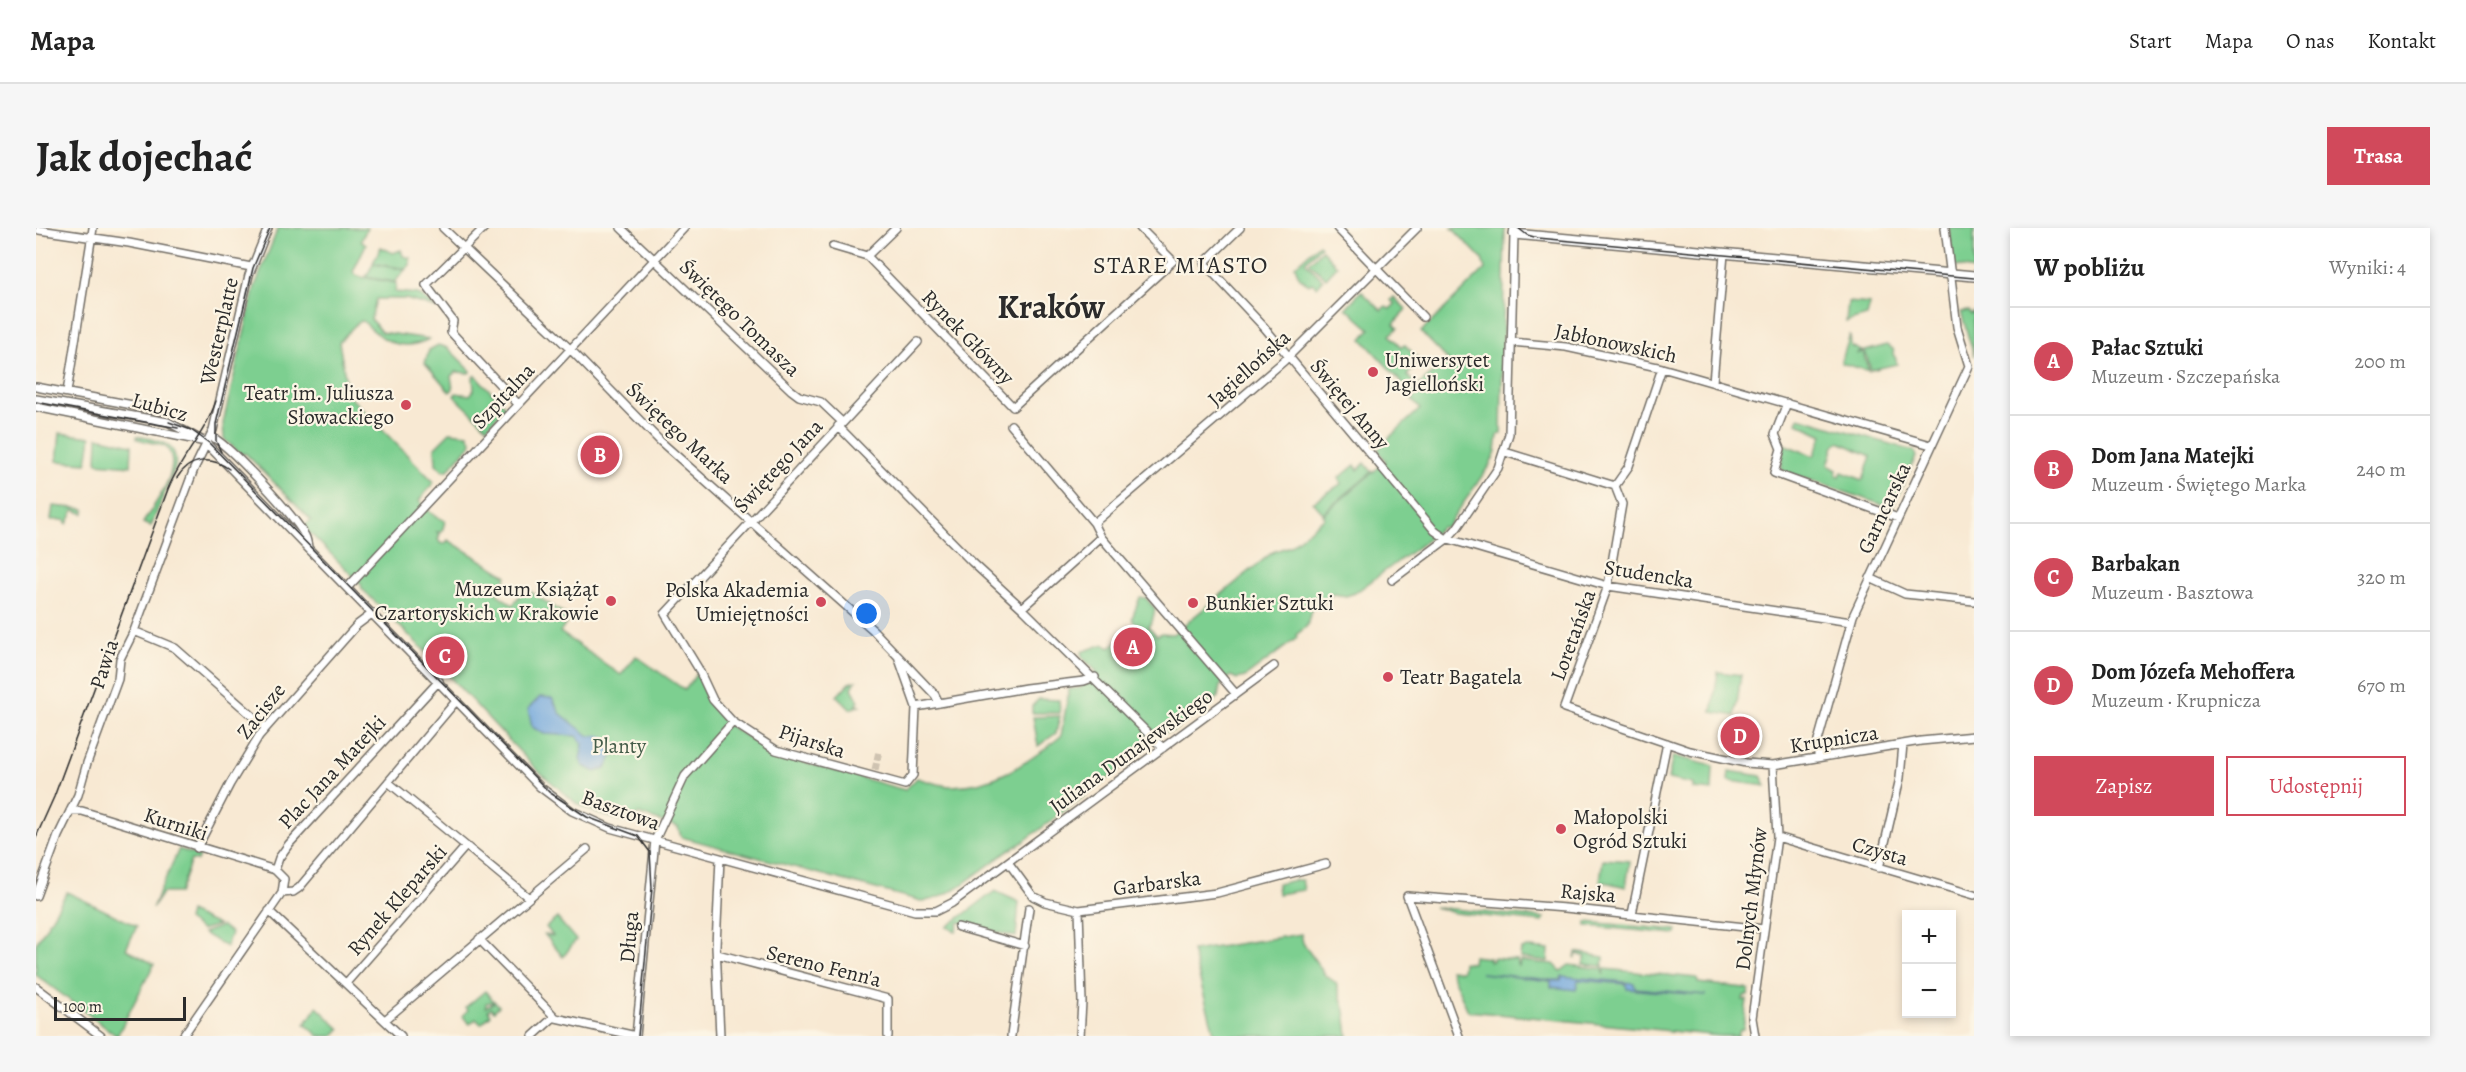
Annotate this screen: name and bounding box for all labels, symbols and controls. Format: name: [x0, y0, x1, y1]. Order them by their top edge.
text: Mapa: [30, 22, 95, 60]
text: Start: [2129, 27, 2172, 55]
text: Mapa: [2205, 27, 2253, 55]
text: O nas: [2286, 27, 2334, 55]
text: Kontakt: [2367, 27, 2436, 55]
button: Trasa: [2327, 127, 2430, 185]
text: Jak dojechać: [36, 128, 253, 185]
district label: STARE MIASTO: [1093, 249, 1269, 281]
text: W pobliżu: [2034, 250, 2145, 285]
street label: Świętego Tomasza: [673, 253, 807, 383]
text: Wyniki: 4: [2329, 254, 2406, 281]
street label: Westerplatte: [193, 275, 245, 388]
street label: Rynek Główny: [915, 283, 1021, 391]
district label: Kraków: [997, 284, 1106, 329]
street label: Jabłonowskich: [1552, 316, 1680, 370]
street label: Jagiellońska: [1201, 323, 1297, 413]
text: Pałac Sztuki: [2091, 333, 2204, 363]
place label: Uniwersytet Jagielloński: [1385, 346, 1489, 398]
text: A: [2047, 348, 2060, 375]
text: 200 m: [2355, 348, 2406, 375]
street label: Świętej Anny: [1304, 353, 1397, 456]
street label: Szpitalna: [465, 357, 541, 435]
text: Muzeum · Szczepańska: [2091, 363, 2280, 390]
marker: Uniwersytet Jagielloński: [1366, 365, 1380, 379]
street label: Świętego Marka: [620, 376, 740, 490]
place label: Teatr im. Juliusza Słowackiego: [244, 379, 394, 431]
street label: Lubicz: [129, 386, 191, 428]
marker: Teatr im. Juliusza Słowackiego: [399, 398, 413, 412]
street label: Świętego Jana: [727, 413, 829, 519]
pin: B: [580, 432, 620, 478]
text: Dom Jana Matejki: [2091, 441, 2254, 471]
text: B: [2047, 456, 2060, 483]
text: 240 m: [2356, 456, 2406, 483]
street label: Garncarska: [1851, 458, 1917, 558]
text: Muzeum · Świętego Marka: [2091, 471, 2307, 498]
text: Barbakan: [2091, 549, 2180, 579]
street label: Studencka: [1602, 553, 1696, 595]
text: C: [2047, 564, 2060, 591]
text: 320 m: [2357, 564, 2406, 591]
place label: Muzeum Książąt Czartoryskich w Krakowie: [375, 575, 599, 627]
place label: Polska Akademia Umiejętności: [665, 576, 809, 628]
text: Muzeum · Basztowa: [2091, 579, 2254, 606]
street label: Loretańska: [1544, 585, 1602, 684]
place label: Bunkier Sztuki: [1205, 589, 1334, 617]
marker: Muzeum Książąt Czartoryskich w Krakowie: [604, 594, 618, 608]
marker: Polska Akademia Umiejętności: [814, 595, 828, 609]
marker: Bunkier Sztuki: [1186, 596, 1200, 610]
your location: [852, 599, 881, 628]
pin: A: [1114, 624, 1152, 670]
pin: C: [426, 634, 464, 678]
street label: Pawia: [83, 635, 125, 693]
text: Dom Józefa Mehoffera: [2091, 657, 2295, 687]
place label: Teatr Bagatela: [1400, 663, 1522, 691]
marker: Teatr Bagatela: [1381, 670, 1395, 684]
text: D: [2047, 672, 2060, 699]
text: 670 m: [2357, 672, 2406, 699]
street label: Zacisze: [230, 677, 292, 745]
street label: Juliana Dunajewskiego: [1044, 682, 1218, 820]
text: Muzeum · Krupnicza: [2091, 687, 2261, 714]
street label: Plac Jana Matejki: [272, 709, 392, 835]
pin: D: [1720, 714, 1760, 758]
street label: Pijarska: [775, 717, 849, 765]
street label: Krupnicza: [1788, 718, 1881, 760]
park label: Planty: [592, 732, 647, 760]
button: Zapisz: [2034, 756, 2214, 816]
button: Udostępnij: [2226, 756, 2406, 816]
street label: Basztowa: [578, 783, 664, 837]
street label: Kurniki: [140, 800, 212, 848]
place label: Małopolski Ogród Sztuki: [1573, 803, 1687, 855]
marker: Małopolski Ogród Sztuki: [1554, 822, 1568, 836]
street label: Dolnych Młynów: [1728, 826, 1774, 972]
street label: Czysta: [1849, 830, 1911, 872]
street label: Rynek Kleparski: [341, 838, 453, 962]
street label: Garbarska: [1111, 864, 1203, 902]
street label: Rajska: [1559, 877, 1617, 909]
street label: Długa: [613, 910, 645, 964]
map controls: [1902, 910, 1956, 1018]
button: +: [1902, 910, 1956, 964]
street label: Sereno Fenn'a: [764, 938, 885, 994]
button: −: [1902, 964, 1956, 1018]
scale bar: [54, 994, 186, 1022]
text: 100 m: [63, 996, 102, 1018]

